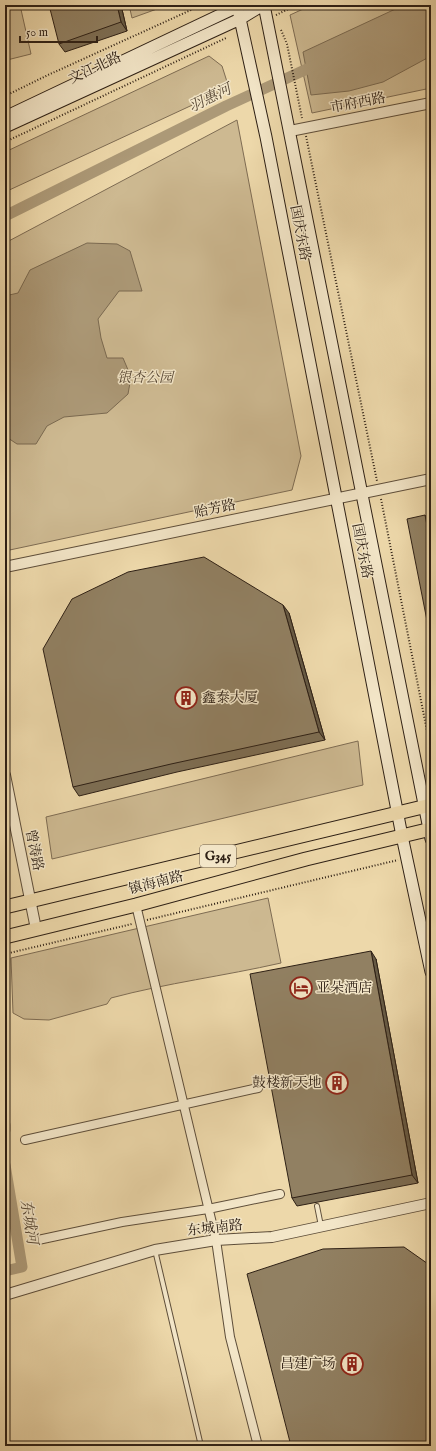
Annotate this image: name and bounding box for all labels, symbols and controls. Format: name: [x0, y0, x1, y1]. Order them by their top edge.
scale bar: [20, 18, 97, 44]
text: 50 m: [26, 25, 48, 40]
street label: 文江北路: [66, 48, 124, 88]
water label: 羽惠河: [186, 78, 237, 116]
street label: 市府西路: [329, 89, 387, 117]
street label: 国庆东路: [286, 204, 314, 262]
park label: 银杏公园: [117, 369, 175, 387]
street label: 贻芳路: [193, 496, 237, 522]
street label: 国庆东路: [348, 522, 376, 580]
building icon: 鑫泰大厦: [173, 685, 199, 711]
place label: 鑫泰大厦: [202, 689, 258, 707]
street label: 曾涛路: [21, 828, 47, 872]
road number: G345: [200, 845, 236, 867]
street label: 镇海南路: [127, 867, 185, 899]
hotel icon: 亚朵酒店: [288, 975, 314, 1001]
place label: 亚朵酒店: [316, 979, 372, 997]
building icon: 鼓楼新天地: [324, 1070, 350, 1096]
place label: 鼓楼新天地: [252, 1074, 322, 1092]
water label: 东城河: [16, 1198, 42, 1249]
street label: 东城南路: [186, 1216, 244, 1240]
building icon: 昌建广场: [339, 1351, 365, 1377]
place label: 昌建广场: [280, 1355, 336, 1373]

